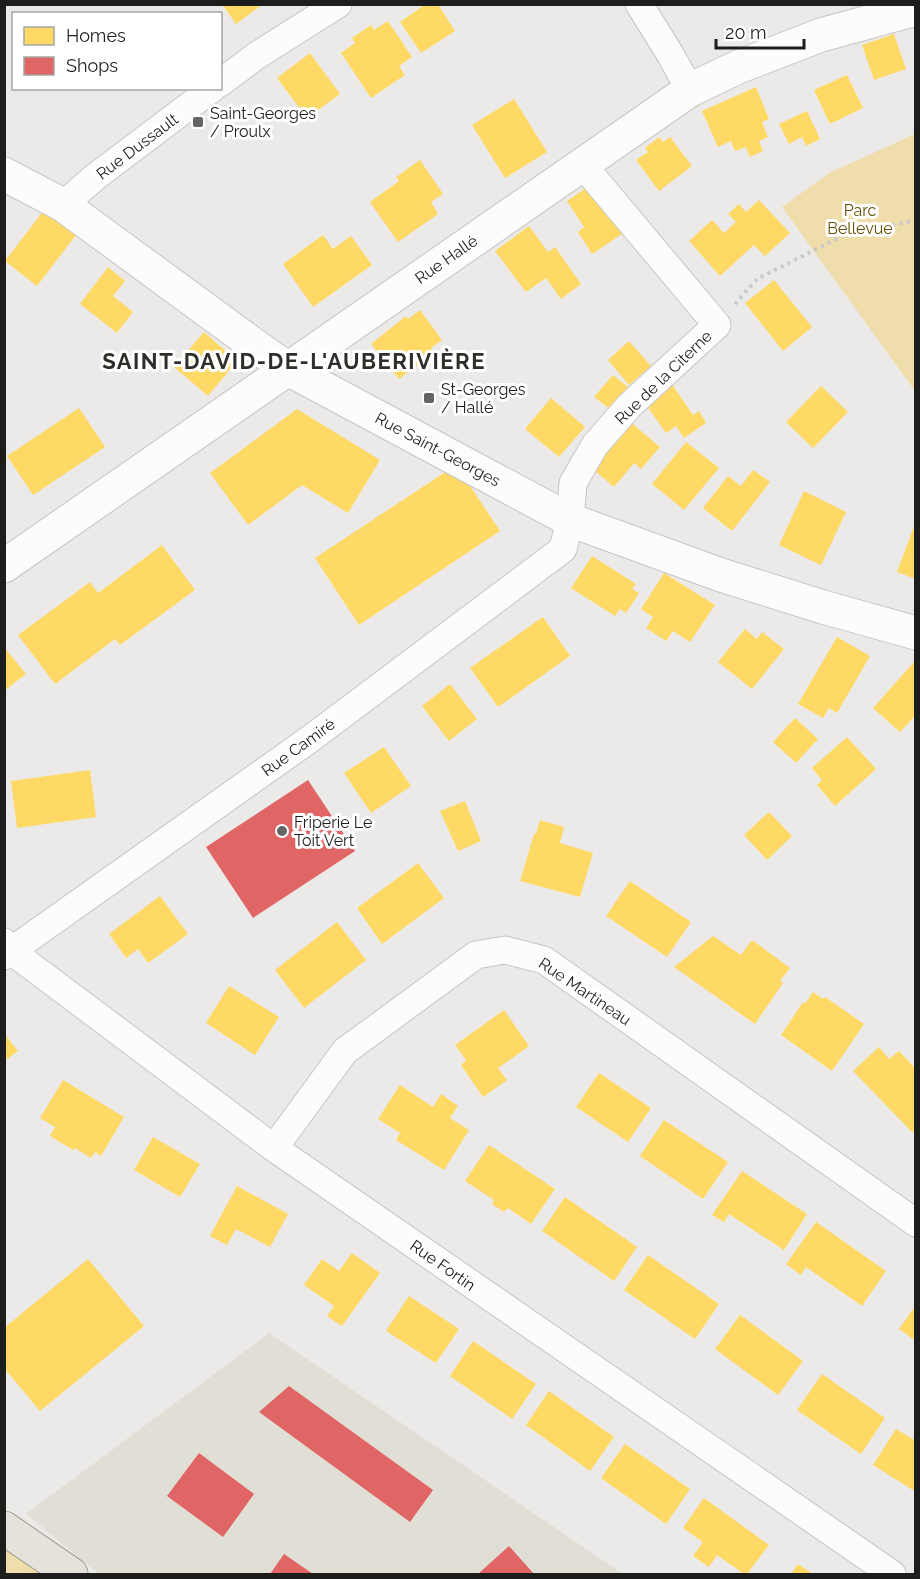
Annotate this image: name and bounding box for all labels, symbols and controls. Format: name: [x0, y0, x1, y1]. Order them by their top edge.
legend: [12, 12, 222, 90]
scale bar: [716, 12, 804, 50]
text: 20 m: [725, 22, 767, 43]
text: Homes: [66, 25, 126, 46]
text: Shops: [66, 55, 118, 76]
place label: Saint-Georges / Proulx: [210, 104, 316, 141]
street label: Rue Dussault: [93, 109, 183, 183]
marker: Saint-Georges / Proulx: [191, 115, 205, 129]
park label: Parc Bellevue: [827, 201, 893, 238]
street label: Rue Hallé: [411, 231, 481, 288]
street label: Rue de la Citerne: [611, 326, 716, 428]
district label: SAINT-DAVID-DE-L'AUBERIVIÈRE: [102, 348, 486, 374]
place label: St-Georges / Hallé: [441, 380, 526, 417]
marker: St-Georges / Hallé: [422, 391, 436, 405]
street label: Rue Saint-Georges: [372, 408, 504, 491]
street label: Rue Camiré: [258, 714, 339, 780]
place label: Friperie Le Toit Vert: [294, 813, 372, 850]
marker: Friperie Le Toit Vert: [275, 824, 289, 838]
street label: Rue Martineau: [535, 954, 635, 1029]
street label: Rue Fortin: [406, 1236, 479, 1295]

